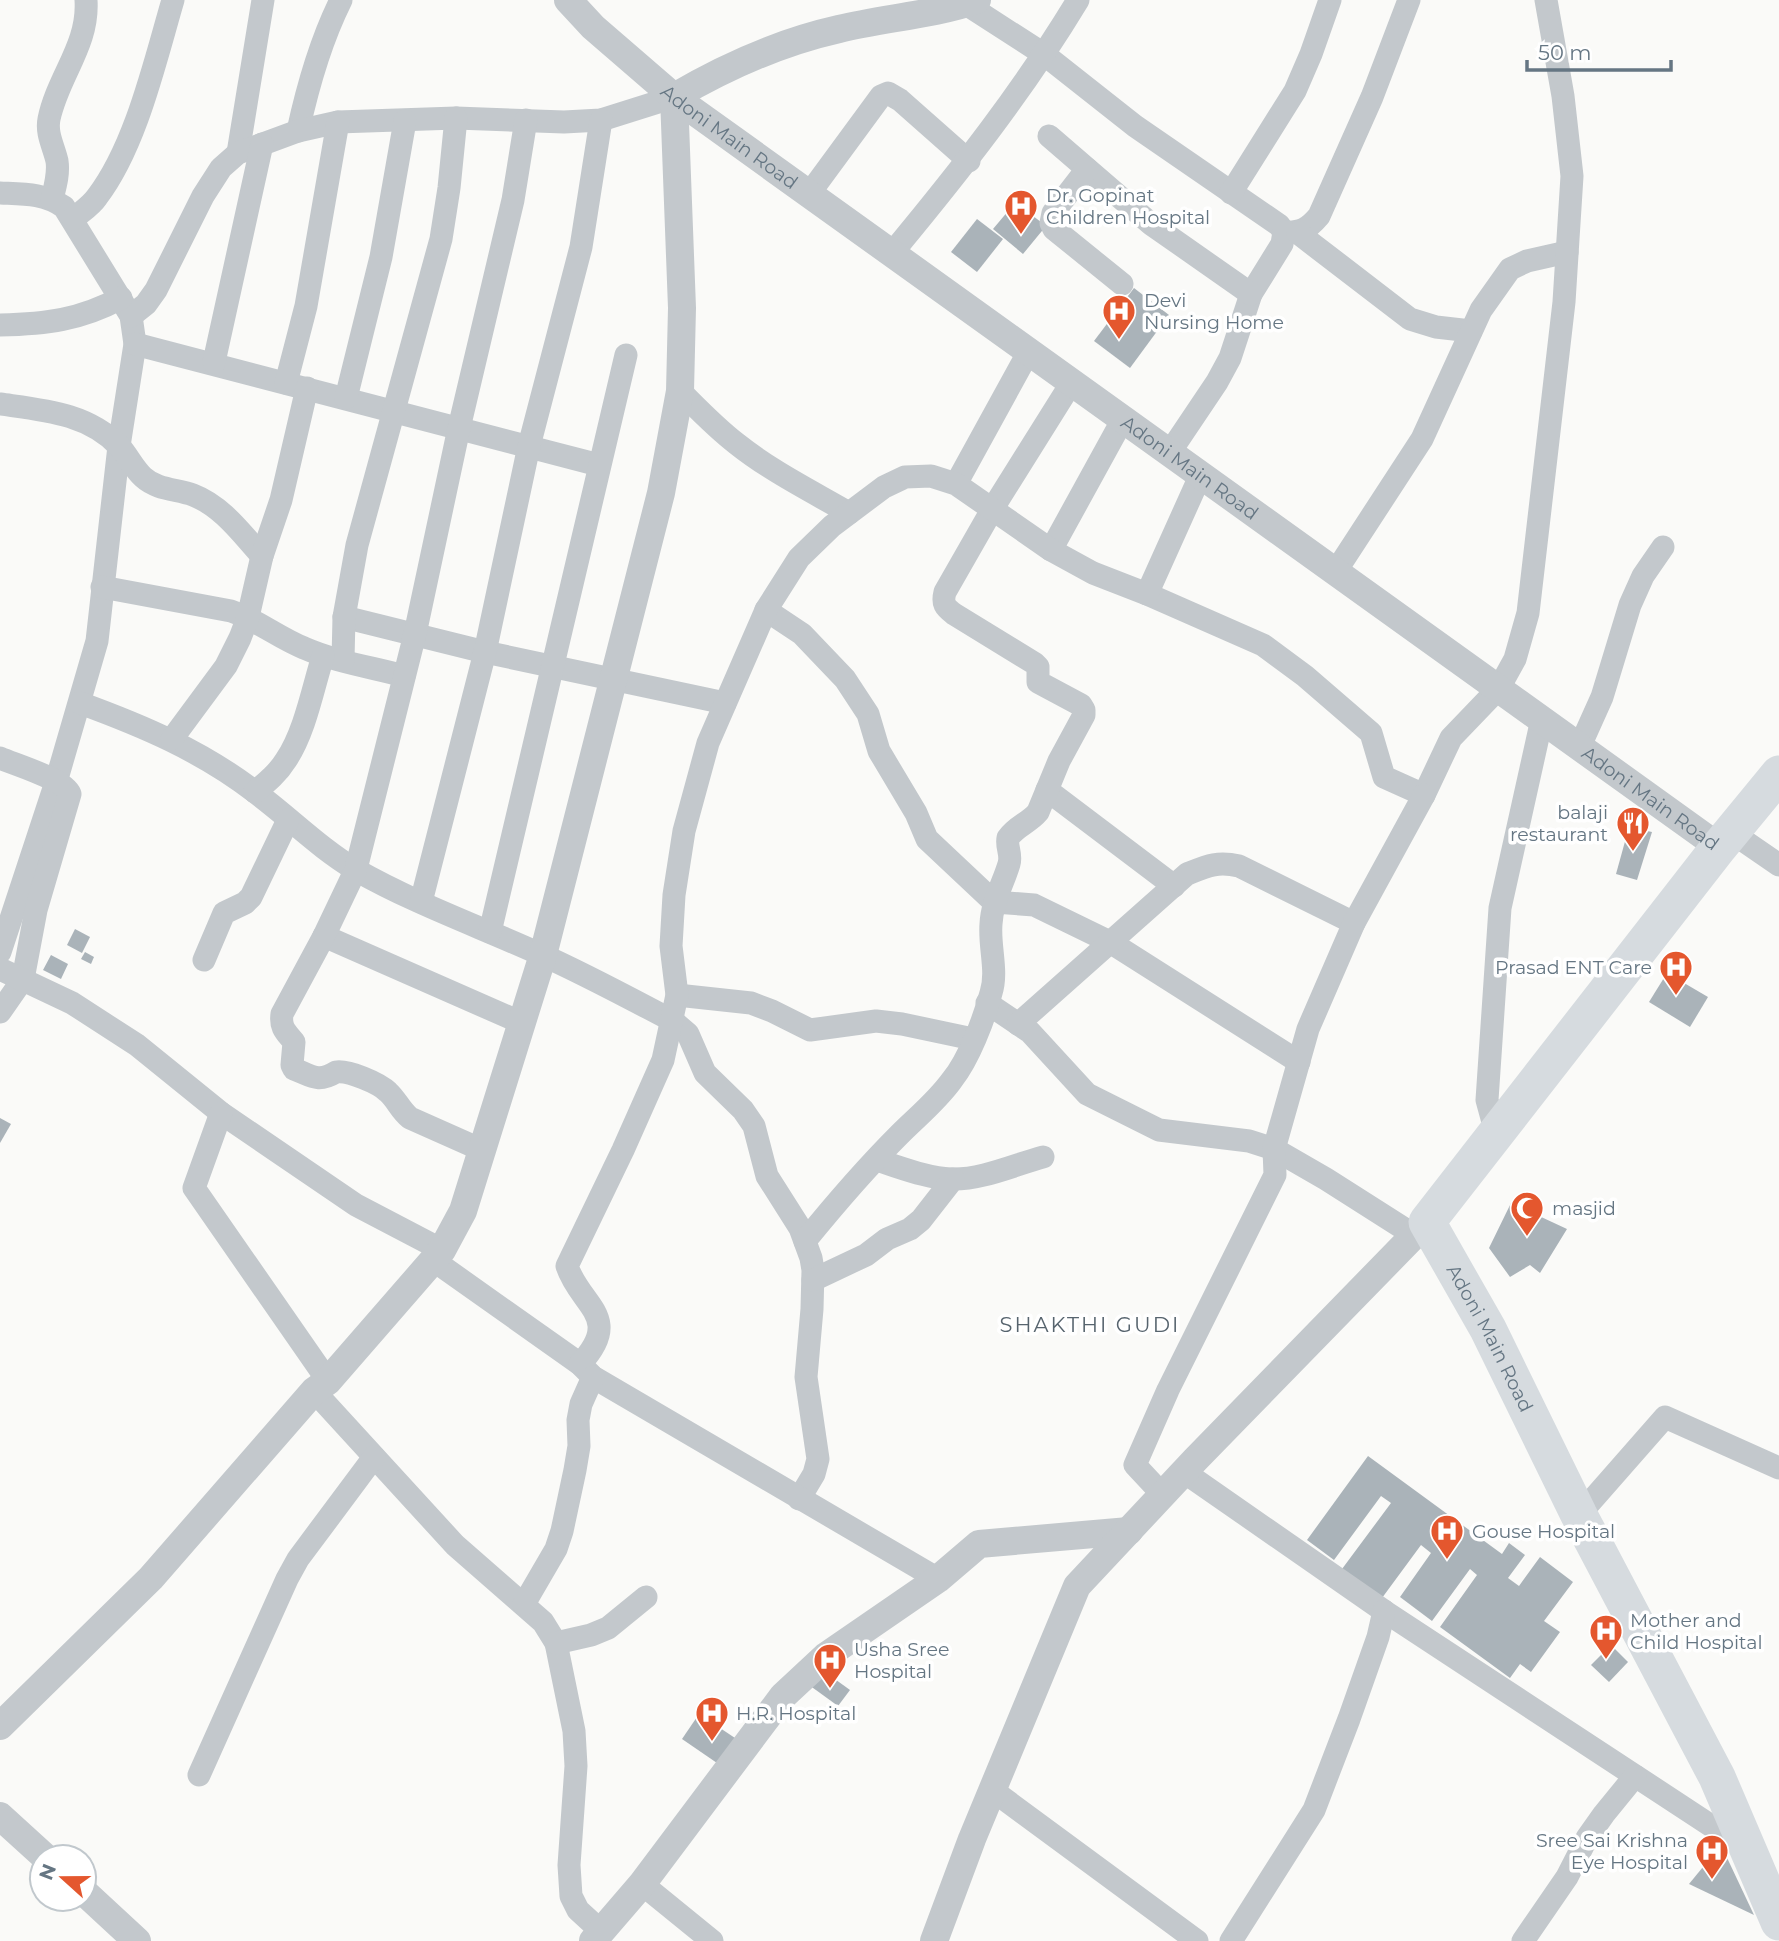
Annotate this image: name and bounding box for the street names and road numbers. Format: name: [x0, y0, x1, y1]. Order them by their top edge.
street label: Adoni Main Road: [656, 80, 802, 194]
street label: Adoni Main Road: [1117, 411, 1263, 525]
street label: Adoni Main Road: [1577, 741, 1723, 855]
street label: Adoni Main Road: [1442, 1260, 1538, 1416]

